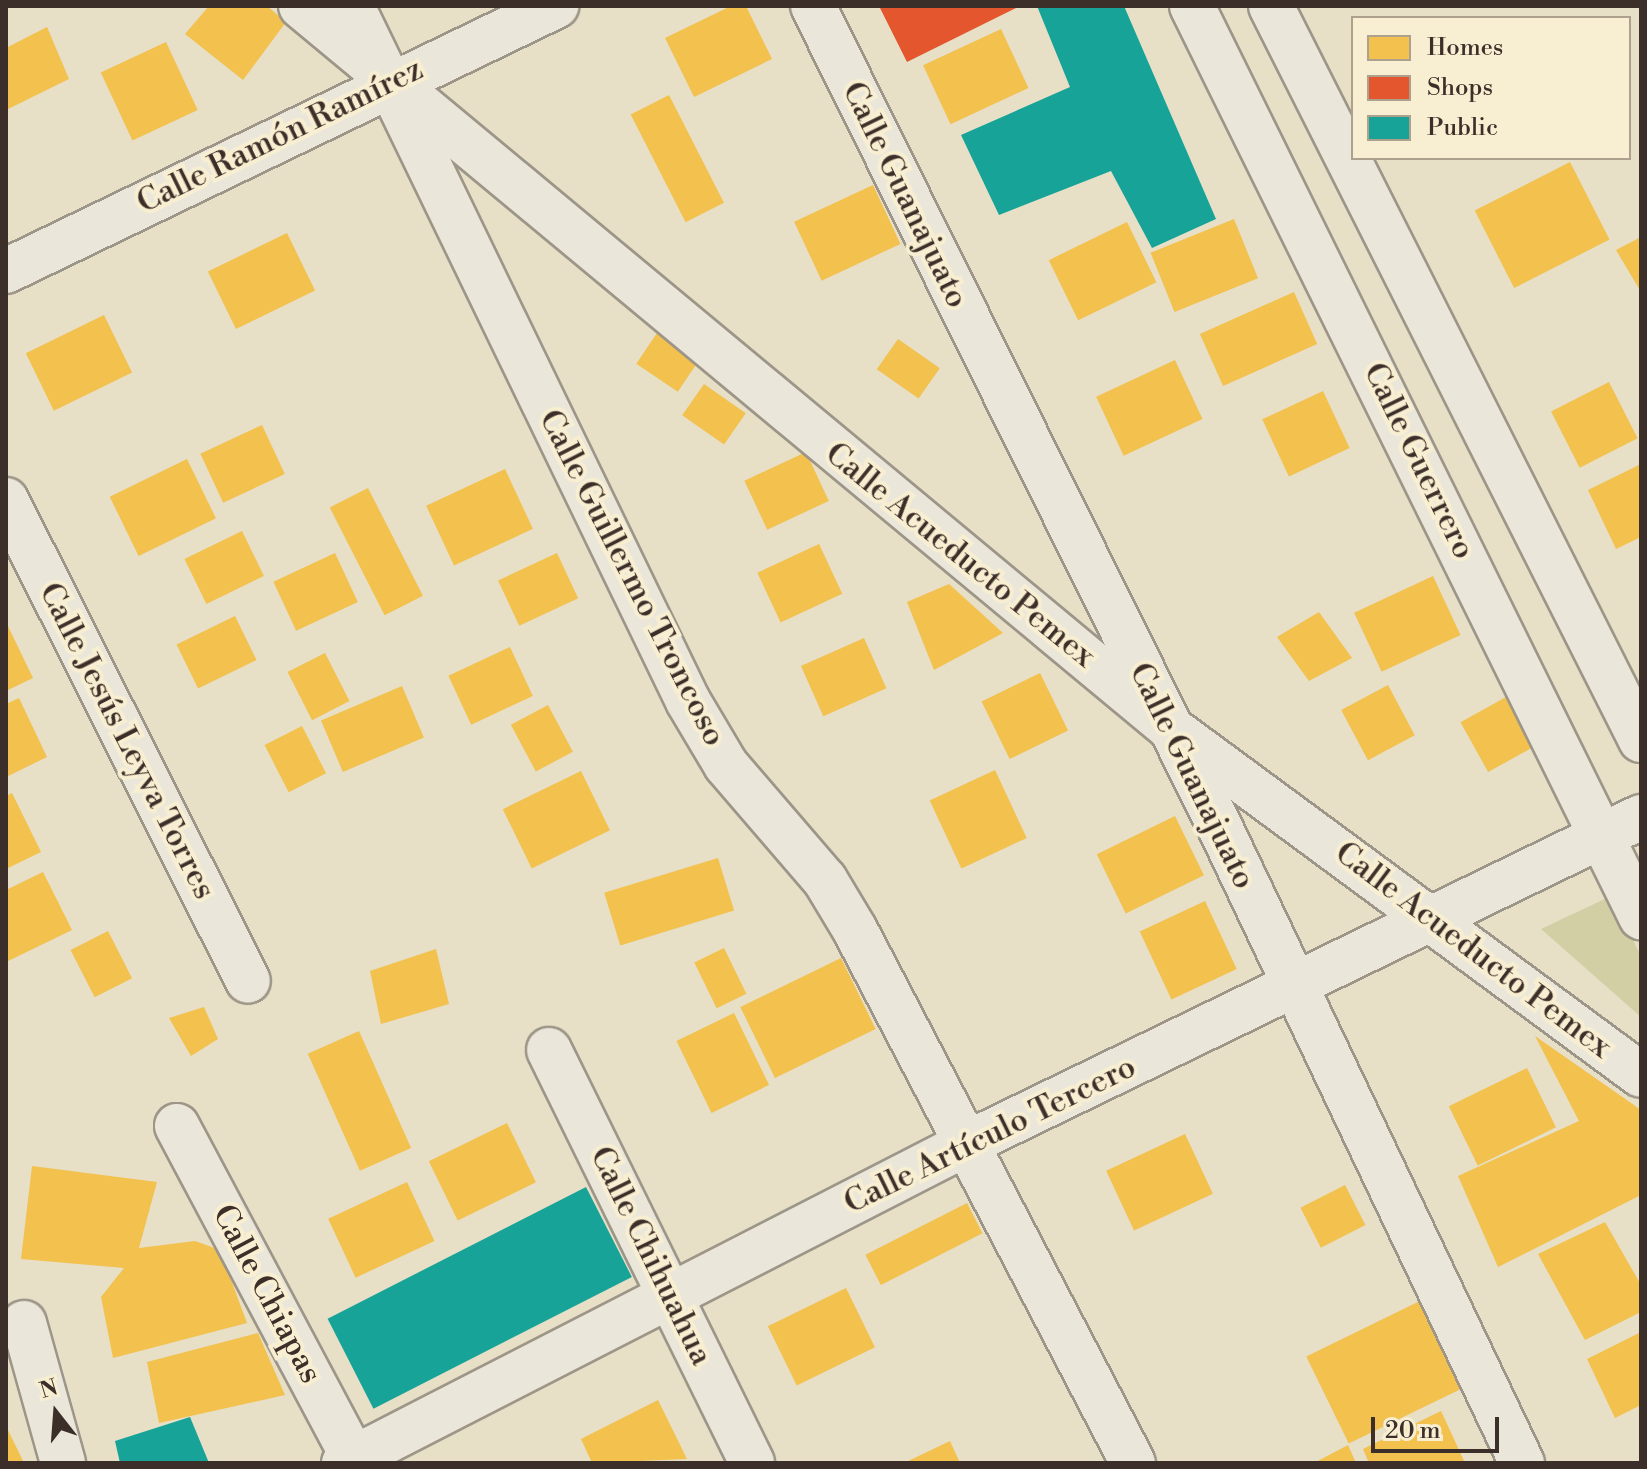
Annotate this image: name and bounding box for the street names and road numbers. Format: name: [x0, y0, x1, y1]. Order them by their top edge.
street label: Calle Ramón Ramírez: [131, 50, 429, 222]
street label: Calle Guanajuato: [834, 76, 976, 314]
street label: Calle Guerrero: [1355, 357, 1483, 565]
street label: Calle Guillermo Troncoso: [530, 403, 734, 753]
street label: Calle Acueducto Pemex: [817, 434, 1103, 676]
street label: Calle Jesús Leyva Torres: [30, 576, 224, 906]
street label: Calle Guanajuato: [1121, 657, 1263, 895]
street label: Calle Acueducto Pemex: [1327, 834, 1619, 1066]
street label: Calle Artículo Tercero: [838, 1048, 1142, 1222]
street label: Calle Chihuahua: [581, 1140, 721, 1372]
street label: Calle Chiapas: [204, 1198, 330, 1390]

